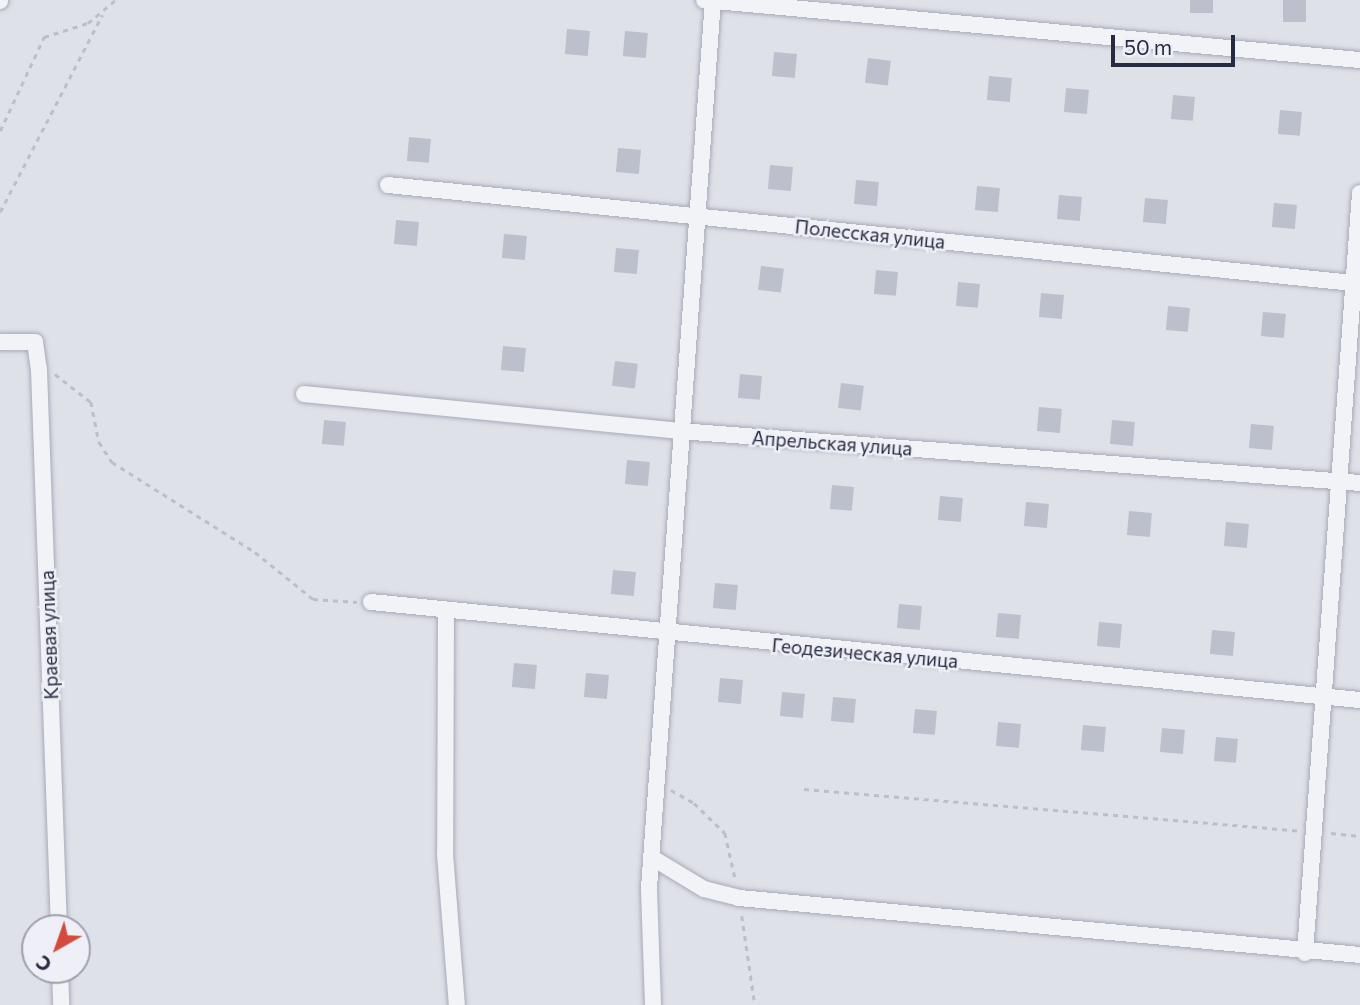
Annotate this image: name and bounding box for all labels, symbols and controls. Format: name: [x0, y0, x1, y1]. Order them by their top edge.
scale bar: [1115, 21, 1239, 65]
text: 50 m: [1124, 34, 1172, 59]
street label: Полесская улица: [794, 215, 946, 253]
street label: Апрельская улица: [751, 426, 913, 460]
street label: Краевая улица: [35, 570, 63, 700]
street label: Геодезическая улица: [771, 634, 959, 672]
north arrow: [21, 914, 91, 984]
text: С: [31, 951, 56, 977]

